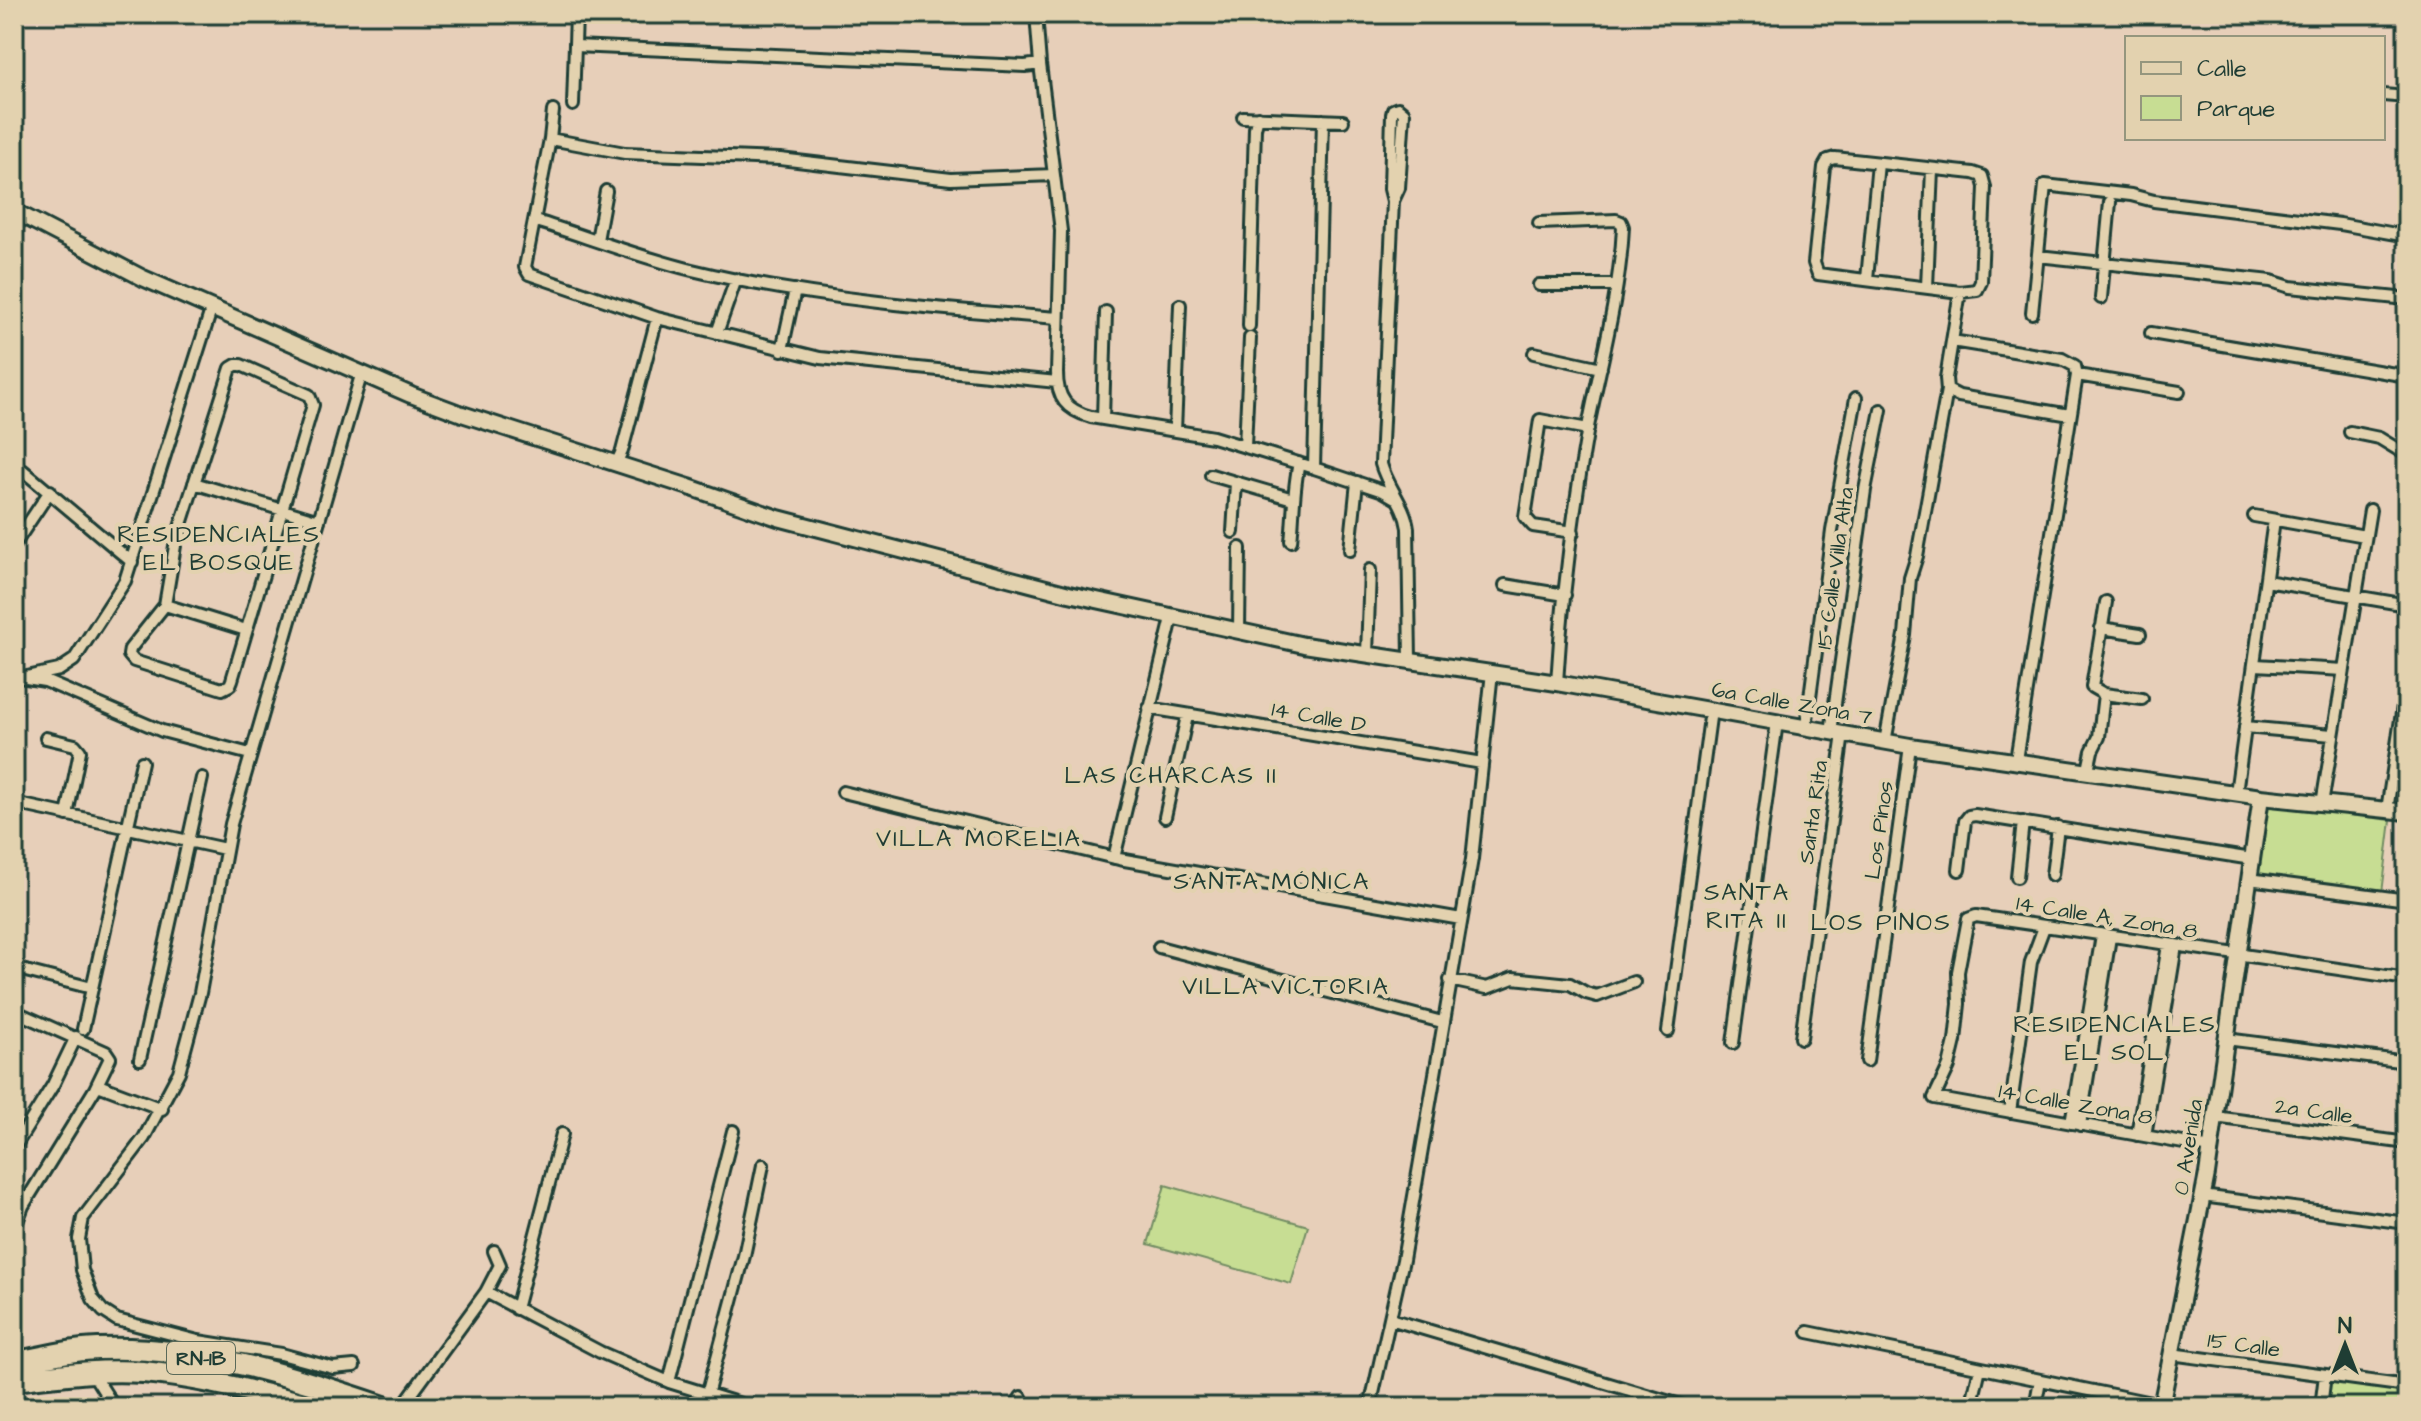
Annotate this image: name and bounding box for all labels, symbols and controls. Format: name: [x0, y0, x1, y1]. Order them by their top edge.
legend: [2125, 36, 2385, 140]
text: Calle: [2197, 52, 2247, 86]
text: Parque: [2197, 92, 2275, 126]
street label: 15 Calle Villa Alta: [1809, 485, 1862, 651]
district label: RESIDENCIALES EL BOSQUE: [117, 518, 321, 580]
street label: 6a Calle Zona 7: [1709, 674, 1875, 733]
street label: 14 Calle D: [1269, 694, 1368, 741]
street label: Santa Rita: [1791, 758, 1836, 866]
district label: LAS CHARCAS II: [1064, 759, 1278, 793]
street label: Los Pinos: [1857, 779, 1902, 882]
district label: VILLA MORELIA: [876, 822, 1082, 856]
district label: SANTA MÓNICA: [1174, 865, 1370, 899]
district label: SANTA RITA II: [1704, 876, 1790, 938]
street label: 14 Calle A, Zona 8: [2014, 888, 2199, 947]
district label: LOS PINOS: [1810, 906, 1952, 940]
district label: VILLA VICTORIA: [1182, 970, 1390, 1004]
district label: RESIDENCIALES EL SOL: [2013, 1008, 2217, 1070]
street label: 14 Calle Zona 8: [1996, 1076, 2155, 1133]
street label: 2a Calle: [2273, 1091, 2355, 1132]
street label: 0 Avenida: [2166, 1097, 2211, 1198]
north arrow: [2305, 1305, 2385, 1385]
text: N: [2338, 1311, 2352, 1342]
street label: 15 Calle: [2206, 1325, 2282, 1366]
road number: RN-1B: [167, 1342, 235, 1374]

